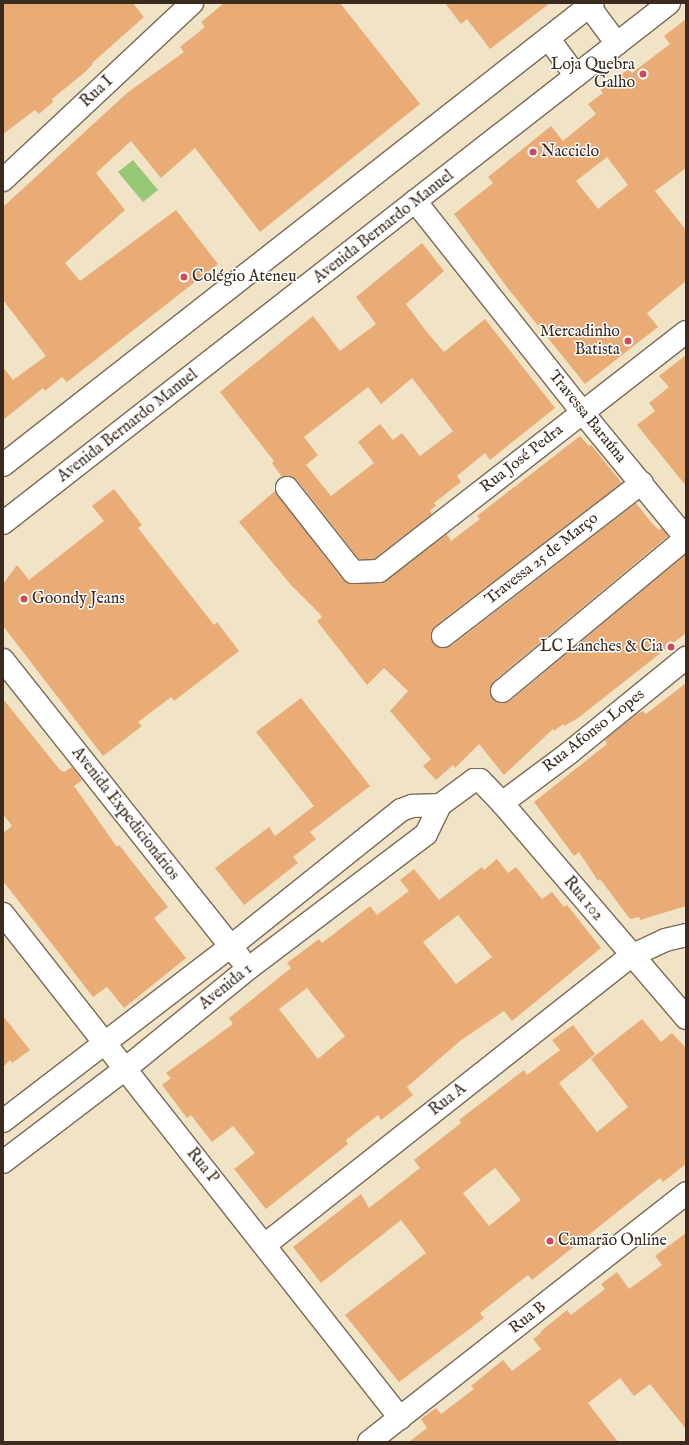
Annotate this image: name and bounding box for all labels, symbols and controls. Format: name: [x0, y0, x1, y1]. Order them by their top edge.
place label: Loja Quebra Galho: [551, 55, 635, 93]
marker: Loja Quebra Galho: [638, 69, 648, 79]
street label: Rua I: [77, 72, 117, 112]
place label: Nacciclo: [541, 142, 599, 162]
marker: Nacciclo: [528, 147, 538, 157]
street label: Avenida Bernardo Manuel: [310, 166, 458, 288]
place label: Colégio Ateneu: [192, 267, 296, 287]
marker: Colégio Ateneu: [179, 272, 189, 282]
place label: Mercadinho Batista: [540, 322, 620, 360]
marker: Mercadinho Batista: [623, 336, 633, 346]
street label: Avenida Bernardo Manuel: [54, 365, 202, 487]
street label: Travessa Baraúna: [544, 367, 630, 467]
street label: Rua José Pedra: [477, 421, 567, 497]
street label: Travessa 25 de Março: [482, 509, 602, 609]
place label: Goondy Jeans: [32, 589, 125, 609]
marker: Goondy Jeans: [19, 594, 29, 604]
place label: LC Lanches & Cia: [540, 637, 663, 657]
marker: LC Lanches & Cia: [666, 642, 676, 652]
street label: Rua Afonso Lopes: [539, 685, 649, 777]
street label: Avenida Expedicionários: [67, 744, 183, 884]
street label: Rua 102: [559, 873, 607, 925]
street label: Avenida 1: [196, 960, 256, 1014]
street label: Rua A: [426, 1080, 470, 1120]
street label: Rua P: [182, 1144, 222, 1188]
place label: Camarão Online: [558, 1231, 667, 1251]
marker: Camarão Online: [545, 1236, 555, 1246]
street label: Rua B: [506, 1298, 550, 1338]

